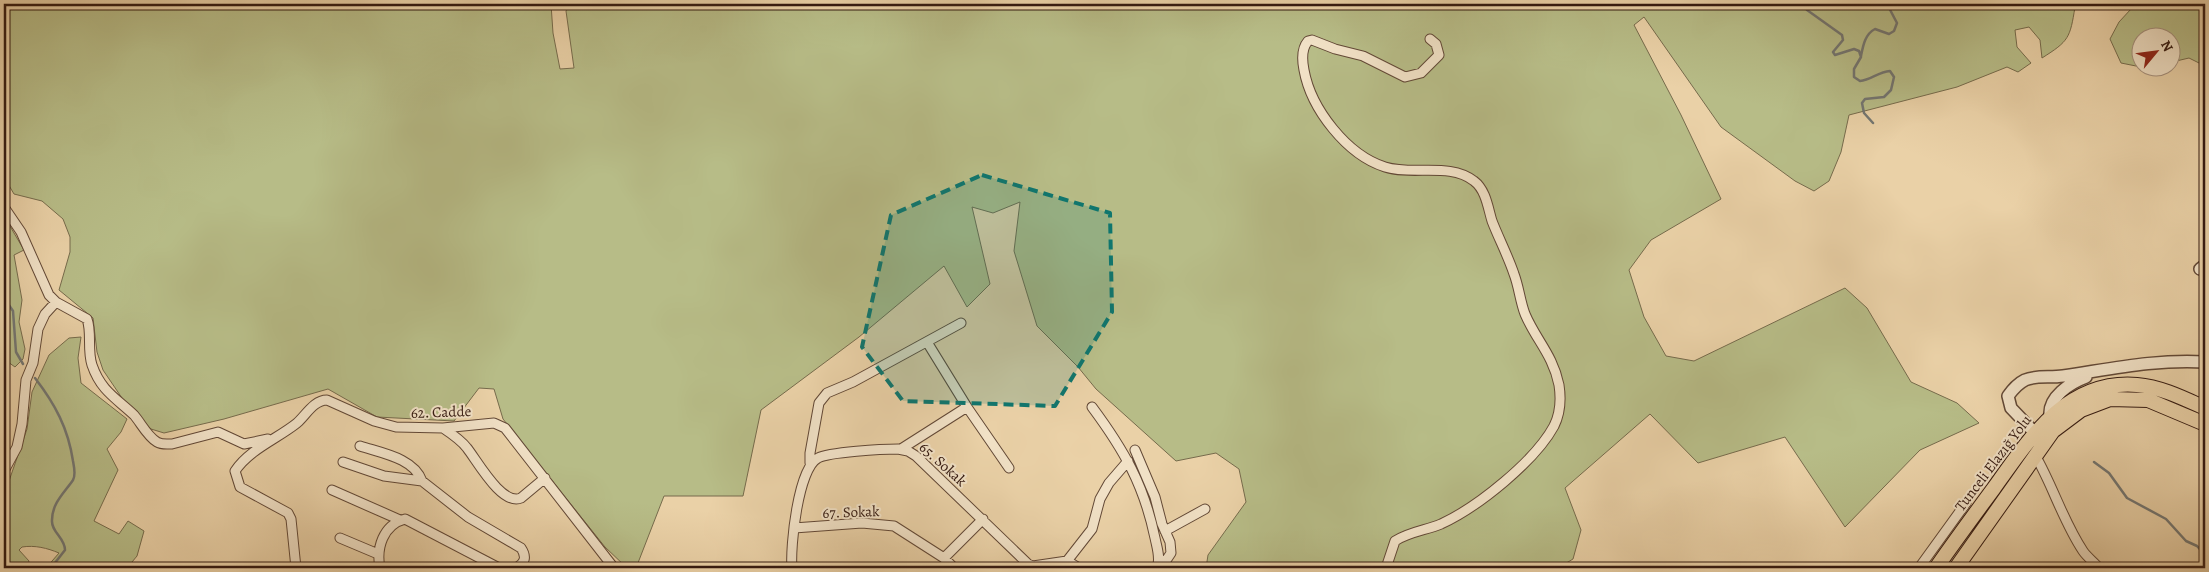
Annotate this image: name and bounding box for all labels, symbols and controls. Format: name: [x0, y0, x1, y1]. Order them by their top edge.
north arrow: [2132, 28, 2182, 78]
text: N: [2156, 37, 2178, 55]
street label: 62. Cadde: [410, 401, 472, 423]
street label: Tunceli Elazığ Yolu: [1950, 410, 2036, 515]
street label: 65. Sokak: [915, 437, 971, 491]
street label: 67. Sokak: [822, 501, 880, 523]

